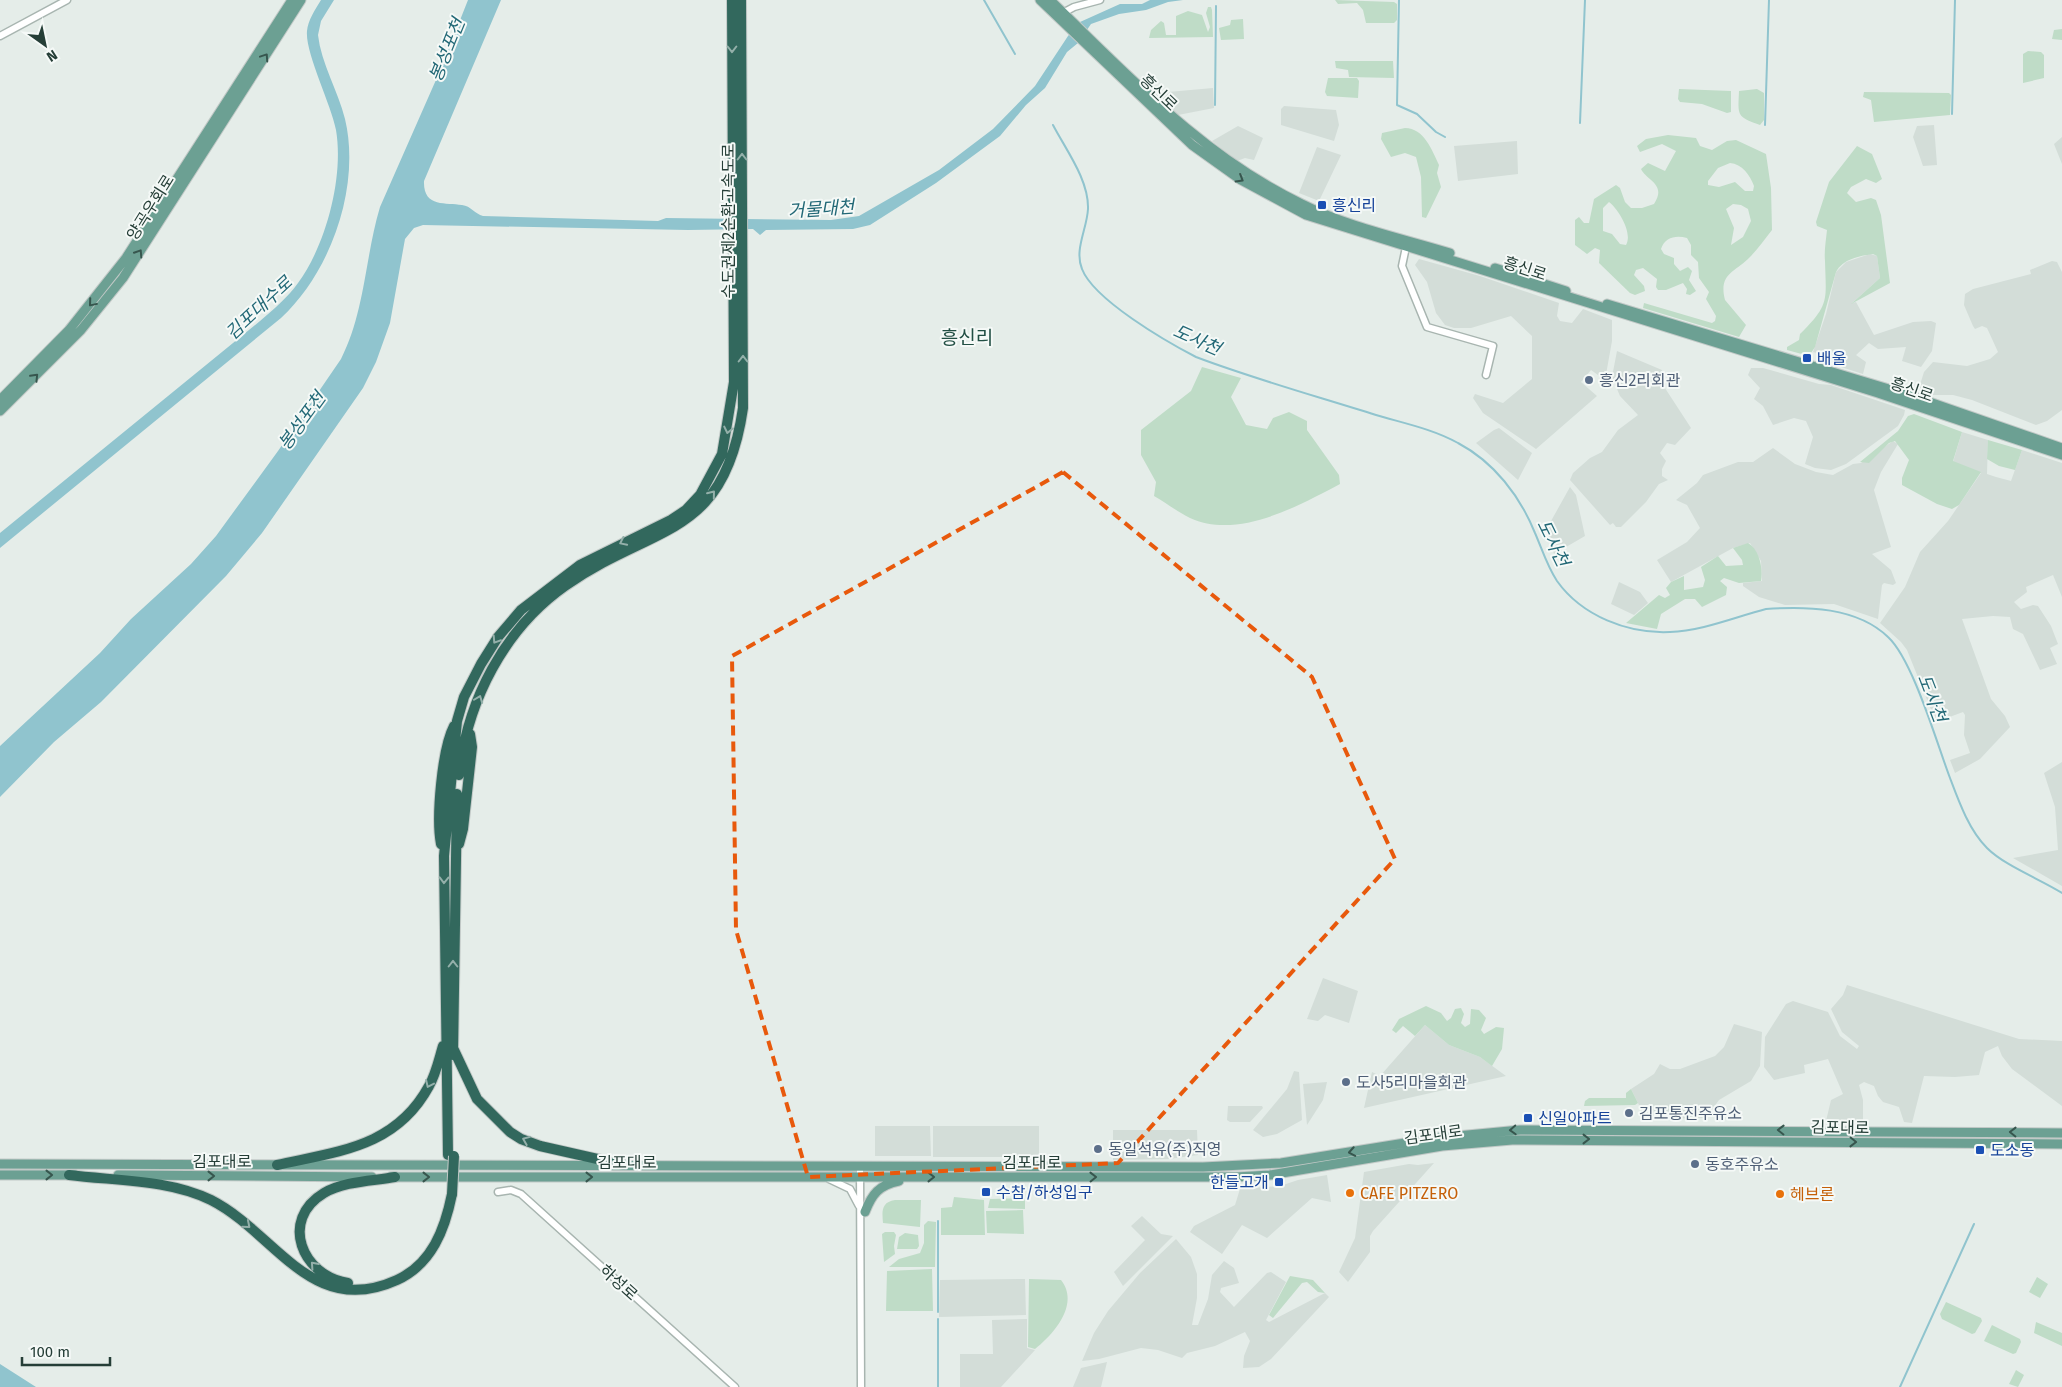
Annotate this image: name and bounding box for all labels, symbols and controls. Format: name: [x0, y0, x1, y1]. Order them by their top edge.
water label: 봉성포천: [424, 13, 471, 85]
north arrow: [20, 20, 70, 70]
one-way arrow: [727, 45, 737, 53]
text: N: [43, 46, 60, 65]
one-way arrow: [259, 54, 268, 63]
street label: 흥신로: [1136, 70, 1181, 115]
street label: 수도권제2순환고속도로: [719, 143, 738, 299]
one-way arrow: [737, 153, 747, 161]
street label: 양곡우회로: [123, 171, 178, 244]
one-way arrow: [1234, 173, 1243, 182]
water label: 거물대천: [787, 196, 857, 222]
place label: 흥신리: [1332, 196, 1376, 215]
marker: 흥신리: [1316, 199, 1328, 211]
one-way arrow: [133, 249, 143, 258]
street label: 흥신로: [1501, 253, 1549, 284]
water label: 김포대수로: [221, 271, 298, 344]
one-way arrow: [89, 297, 97, 306]
water label: 도사천: [1170, 320, 1226, 361]
district label: 흥신리: [941, 326, 993, 349]
place label: 배울: [1817, 349, 1846, 368]
marker: 배울: [1801, 352, 1813, 364]
one-way arrow: [738, 354, 748, 362]
place label: 흥신2리회관: [1599, 371, 1681, 390]
street label: 흥신로: [1888, 373, 1936, 406]
one-way arrow: [29, 374, 38, 383]
marker: 흥신2리회관: [1583, 374, 1595, 386]
water label: 봉성포천: [274, 386, 332, 454]
one-way arrow: [723, 426, 733, 435]
one-way arrow: [707, 491, 715, 500]
water label: 도사천: [1532, 516, 1575, 572]
one-way arrow: [619, 536, 628, 546]
one-way arrow: [493, 635, 502, 644]
water label: 도사천: [1913, 671, 1952, 727]
one-way arrow: [473, 695, 483, 704]
one-way arrow: [439, 877, 449, 885]
one-way arrow: [448, 959, 459, 967]
place label: 도사5리마을회관: [1356, 1073, 1467, 1092]
marker: 도사5리마을회관: [1340, 1076, 1352, 1088]
one-way arrow: [425, 1079, 436, 1088]
place label: 김포통진주유소: [1639, 1104, 1742, 1123]
marker: 김포통진주유소: [1623, 1107, 1635, 1119]
place label: 신일아파트: [1538, 1109, 1612, 1128]
marker: 신일아파트: [1522, 1112, 1534, 1124]
street label: 김포대로: [1810, 1117, 1870, 1138]
street label: 김포대로: [1403, 1121, 1464, 1148]
one-way arrow: [1509, 1125, 1517, 1136]
one-way arrow: [1777, 1125, 1784, 1135]
one-way arrow: [2009, 1127, 2017, 1138]
one-way arrow: [1582, 1134, 1590, 1144]
one-way arrow: [522, 1136, 531, 1147]
one-way arrow: [1850, 1137, 1857, 1147]
place label: 동일석유(주)직영: [1108, 1140, 1221, 1159]
place label: 도소동: [1990, 1141, 2034, 1160]
marker: 동일석유(주)직영: [1092, 1143, 1104, 1155]
marker: 도소동: [1974, 1144, 1986, 1156]
one-way arrow: [1348, 1146, 1357, 1156]
street label: 김포대로: [193, 1152, 252, 1171]
street label: 김포대로: [598, 1153, 657, 1172]
street label: 김포대로: [1003, 1153, 1062, 1172]
place label: 동호주유소: [1705, 1155, 1779, 1174]
marker: 동호주유소: [1689, 1158, 1701, 1170]
one-way arrow: [45, 1170, 53, 1180]
one-way arrow: [208, 1171, 215, 1181]
one-way arrow: [1090, 1171, 1098, 1182]
one-way arrow: [422, 1172, 430, 1182]
one-way arrow: [585, 1172, 593, 1182]
one-way arrow: [928, 1172, 935, 1182]
place label: 한들고개: [1210, 1173, 1269, 1192]
marker: 한들고개: [1273, 1176, 1285, 1188]
place label: 수참/하성입구: [996, 1183, 1093, 1202]
place label: CAFE PITZERO: [1360, 1184, 1458, 1203]
place label: 헤브론: [1790, 1185, 1834, 1204]
marker: 수참/하성입구: [980, 1186, 992, 1198]
marker: CAFE PITZERO: [1344, 1187, 1356, 1199]
marker: 헤브론: [1774, 1188, 1786, 1200]
one-way arrow: [242, 1220, 251, 1229]
street label: 하성로: [596, 1261, 642, 1304]
one-way arrow: [310, 1262, 319, 1271]
scale bar: [22, 1334, 110, 1366]
text: 100 m: [30, 1343, 70, 1361]

